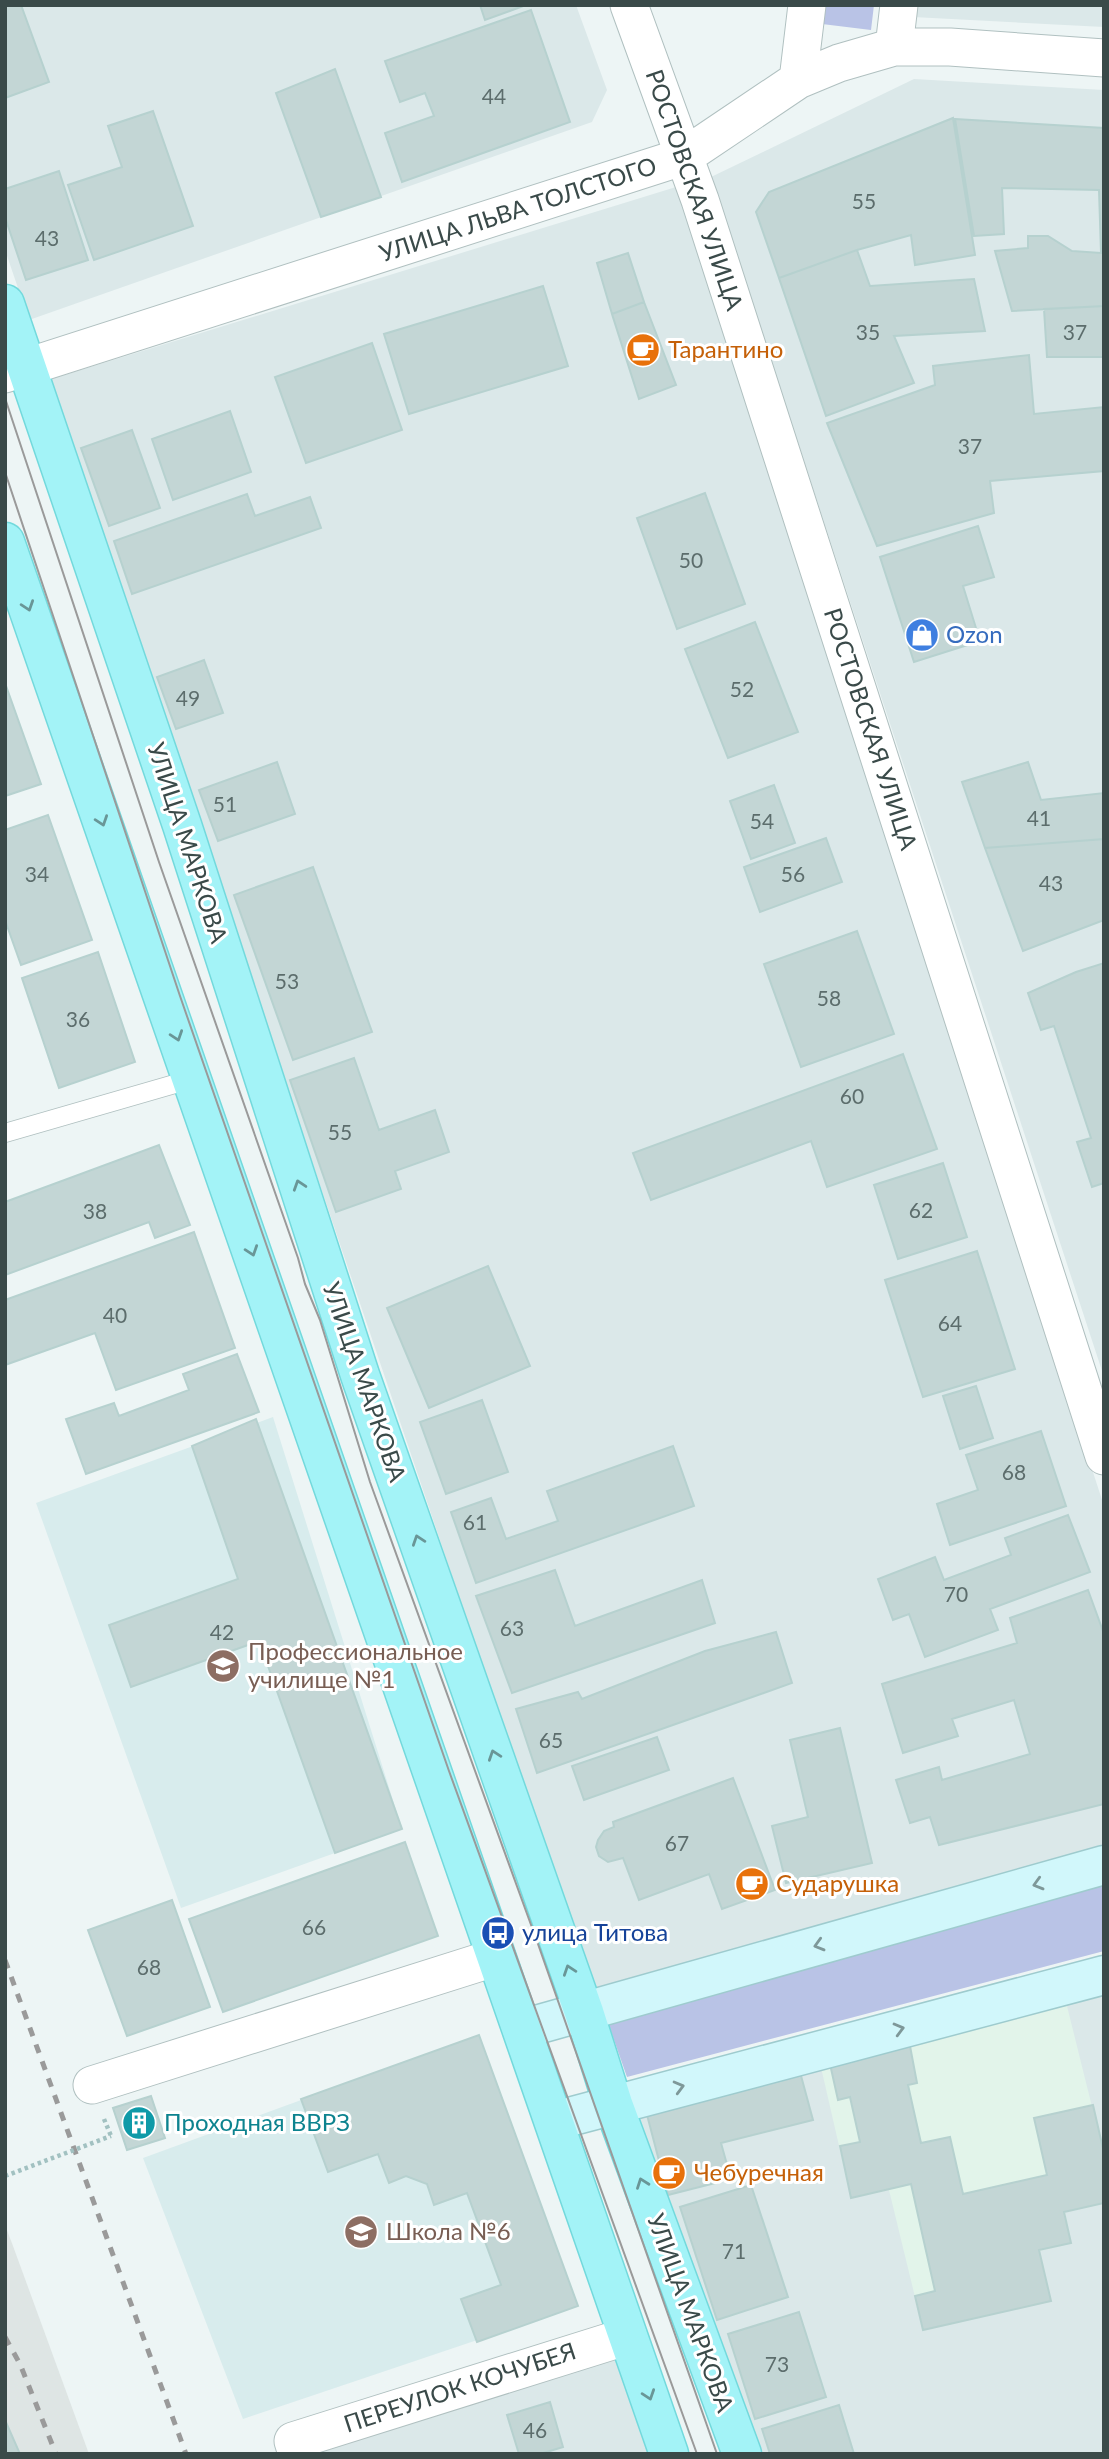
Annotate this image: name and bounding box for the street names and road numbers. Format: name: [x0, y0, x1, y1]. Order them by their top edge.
street label: РОСТОВСКАЯ УЛИЦА: [641, 65, 750, 314]
street label: УЛИЦА ЛЬВА ТОЛСТОГО: [375, 150, 660, 267]
street label: РОСТОВСКАЯ УЛИЦА: [819, 604, 924, 854]
street label: УЛИЦА МАРКОВА: [142, 739, 235, 947]
street label: УЛИЦА МАРКОВА: [318, 1278, 413, 1486]
street label: УЛИЦА МАРКОВА: [642, 2209, 741, 2417]
street label: ПЕРЕУЛОК КОЧУБЕЯ: [340, 2335, 579, 2438]

